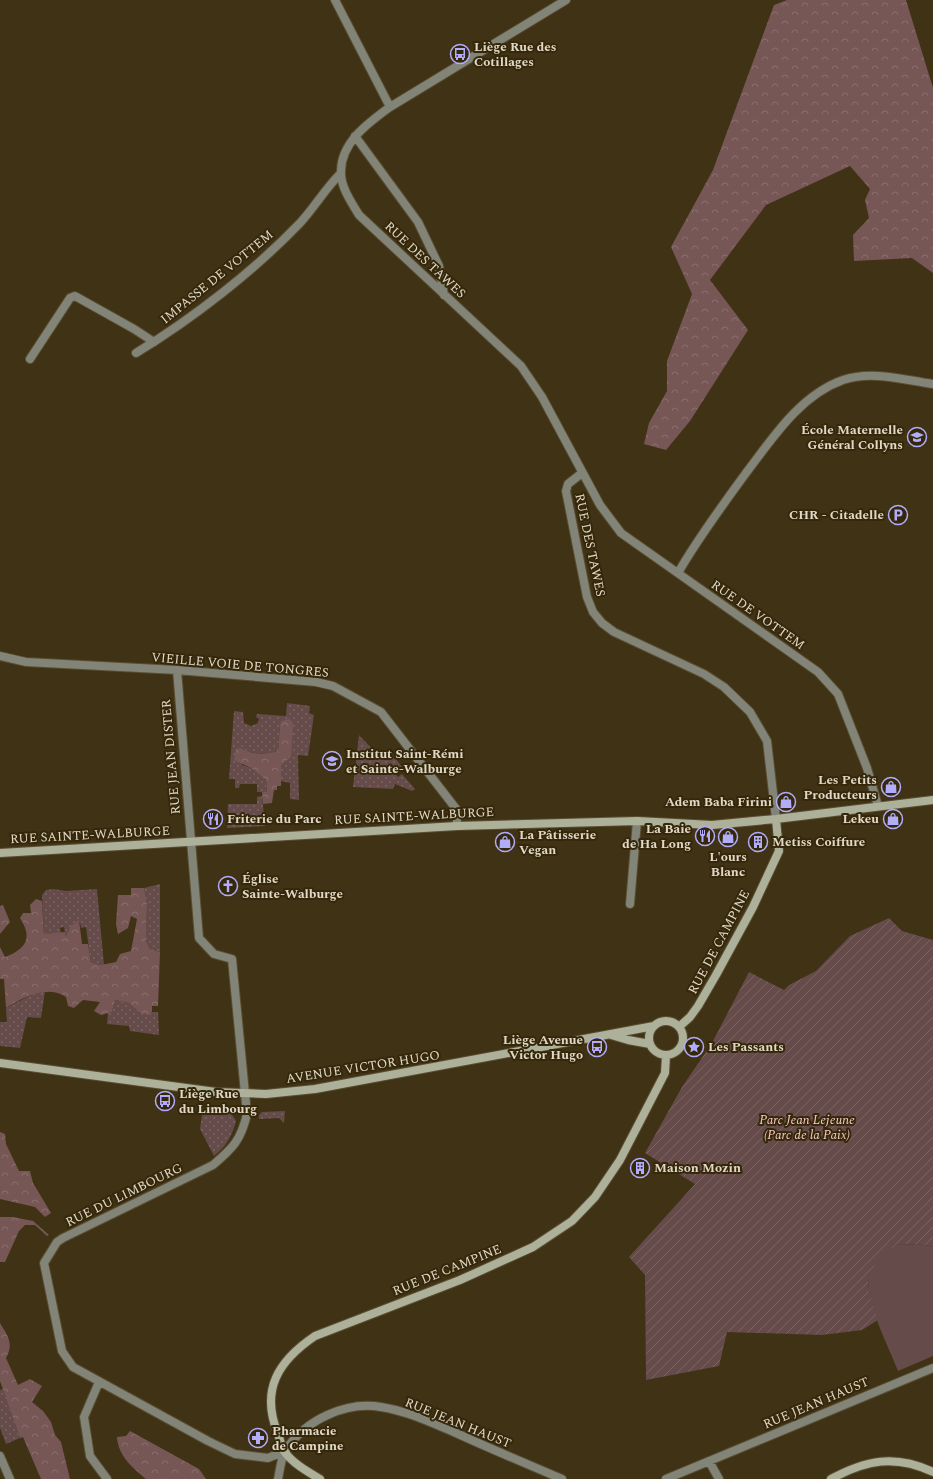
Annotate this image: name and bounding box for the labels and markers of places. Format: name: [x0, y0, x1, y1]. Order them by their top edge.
place label: Liège Rue des Cotillages: [474, 37, 556, 72]
bus stop icon: Liège Rue des Cotillages: [449, 43, 471, 65]
place label: École Maternelle Général Collyns: [801, 420, 903, 455]
school or university icon: École Maternelle Général Collyns: [906, 426, 928, 448]
parking icon: CHR - Citadelle: [887, 504, 909, 526]
place label: CHR - Citadelle: [789, 505, 884, 525]
place label: Institut Saint-Rémi et Sainte-Walburge: [346, 744, 463, 779]
school or university icon: Institut Saint-Rémi et Sainte-Walburge: [321, 750, 343, 772]
place label: Les Petits Producteurs: [804, 770, 877, 805]
shop icon: Les Petits Producteurs: [880, 776, 902, 798]
shop icon: Adem Baba Firini: [775, 791, 797, 813]
place label: Adem Baba Firini: [665, 792, 772, 812]
restaurant icon: Friterie du Parc: [202, 808, 224, 830]
shop icon: Lekeu: [882, 808, 904, 830]
place label: Friterie du Parc: [227, 809, 322, 829]
place label: Lekeu: [842, 809, 879, 829]
place label: La Baie de Ha Long: [622, 819, 691, 854]
place label: La Pâtisserie Vegan: [519, 825, 596, 860]
restaurant icon: La Baie de Ha Long: [694, 825, 716, 847]
shop icon: L'ours Blanc: [717, 826, 739, 848]
shop icon: La Pâtisserie Vegan: [494, 831, 516, 853]
building icon: Metiss Coiffure: [747, 831, 769, 853]
place label: Metiss Coiffure: [772, 832, 865, 852]
place label: L'ours Blanc: [709, 847, 747, 882]
place label: Église Sainte-Walburge: [242, 869, 343, 904]
church icon: Église Sainte-Walburge: [217, 875, 239, 897]
place label: Liège Avenue Victor Hugo: [503, 1030, 583, 1065]
bus stop icon: Liège Avenue Victor Hugo: [586, 1036, 608, 1058]
place icon: Les Passants: [683, 1036, 705, 1058]
place label: Les Passants: [708, 1037, 784, 1057]
place label: Liège Rue du Limbourg: [179, 1084, 257, 1119]
bus stop icon: Liège Rue du Limbourg: [154, 1090, 176, 1112]
building icon: Maison Mozin: [629, 1157, 651, 1179]
place label: Maison Mozin: [654, 1158, 741, 1178]
place label: Pharmacie de Campine: [272, 1421, 343, 1456]
pharmacy icon: Pharmacie de Campine: [247, 1427, 269, 1449]

